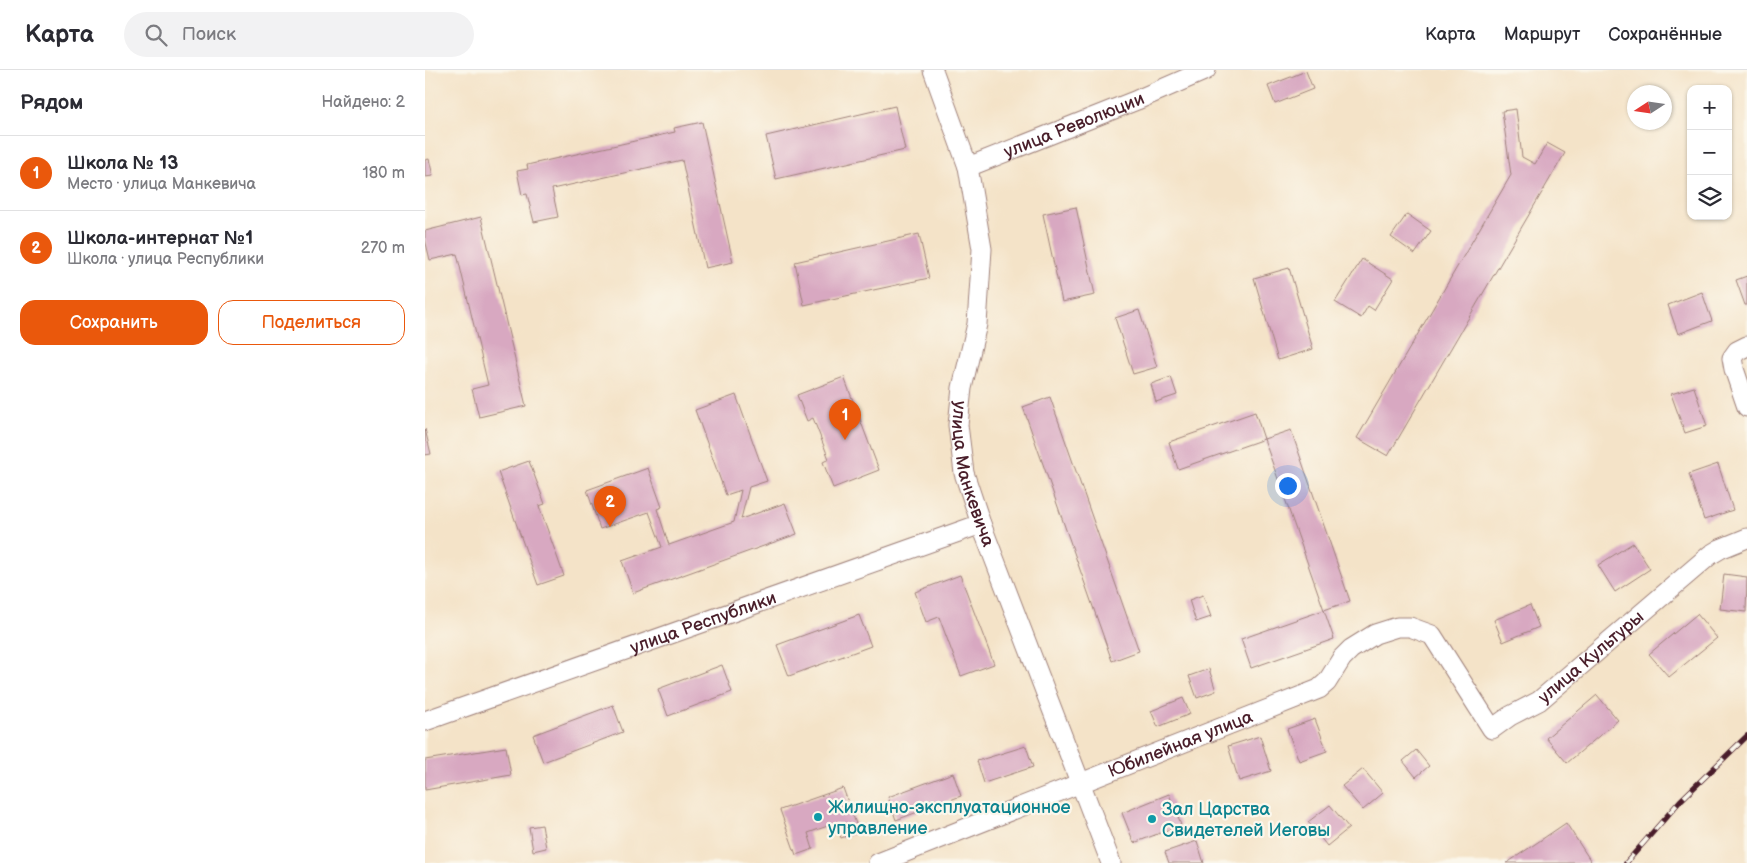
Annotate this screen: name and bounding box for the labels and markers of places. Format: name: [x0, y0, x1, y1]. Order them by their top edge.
pin: 1: [829, 399, 861, 440]
pin: 2: [594, 486, 626, 527]
place label: Жилищно-эксплуатационное управление: [828, 797, 1071, 839]
place label: Зал Царства Свидетелей Иеговы: [1162, 799, 1330, 841]
marker: Жилищно-эксплуатационное управление: [812, 811, 824, 823]
marker: Зал Царства Свидетелей Иеговы: [1146, 813, 1158, 825]

